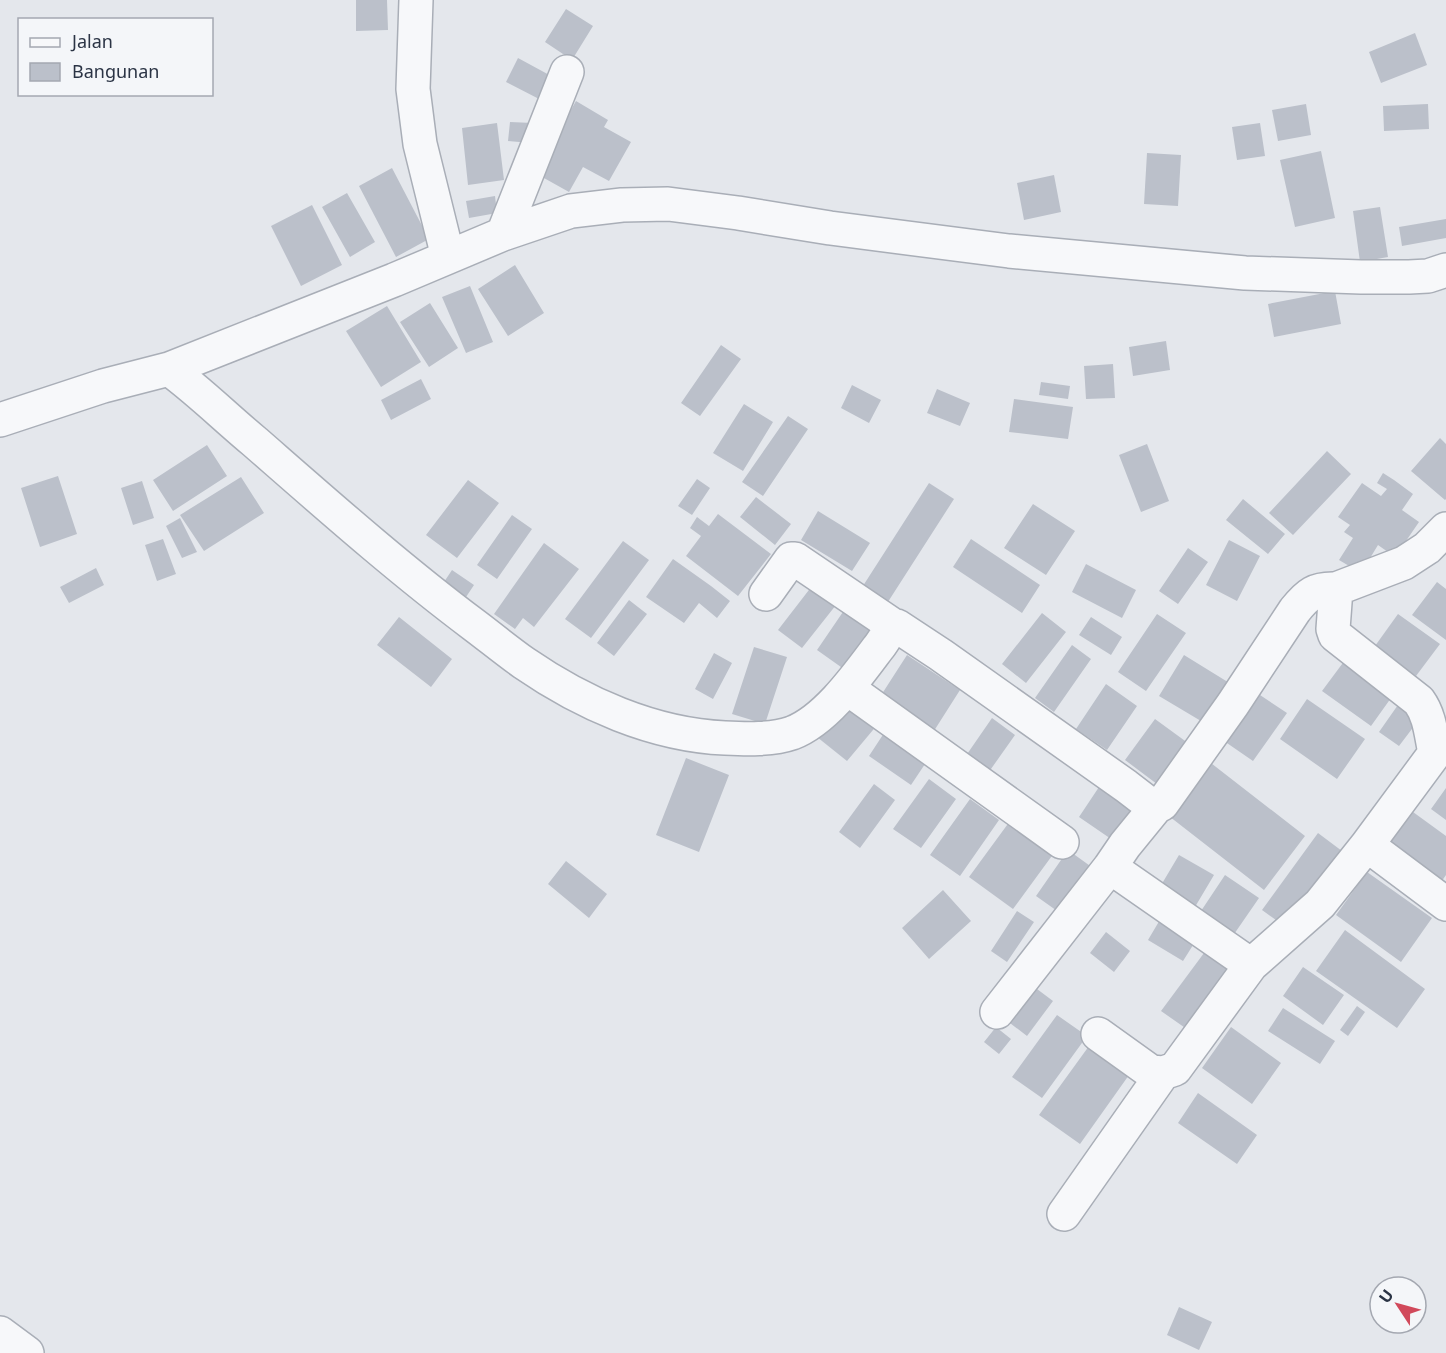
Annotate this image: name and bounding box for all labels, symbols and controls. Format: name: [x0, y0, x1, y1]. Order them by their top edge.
legend: [18, 18, 213, 96]
text: Jalan: [70, 29, 113, 53]
text: Bangunan: [72, 59, 159, 83]
north arrow: [1368, 1275, 1428, 1335]
text: U: [1373, 1285, 1398, 1308]

